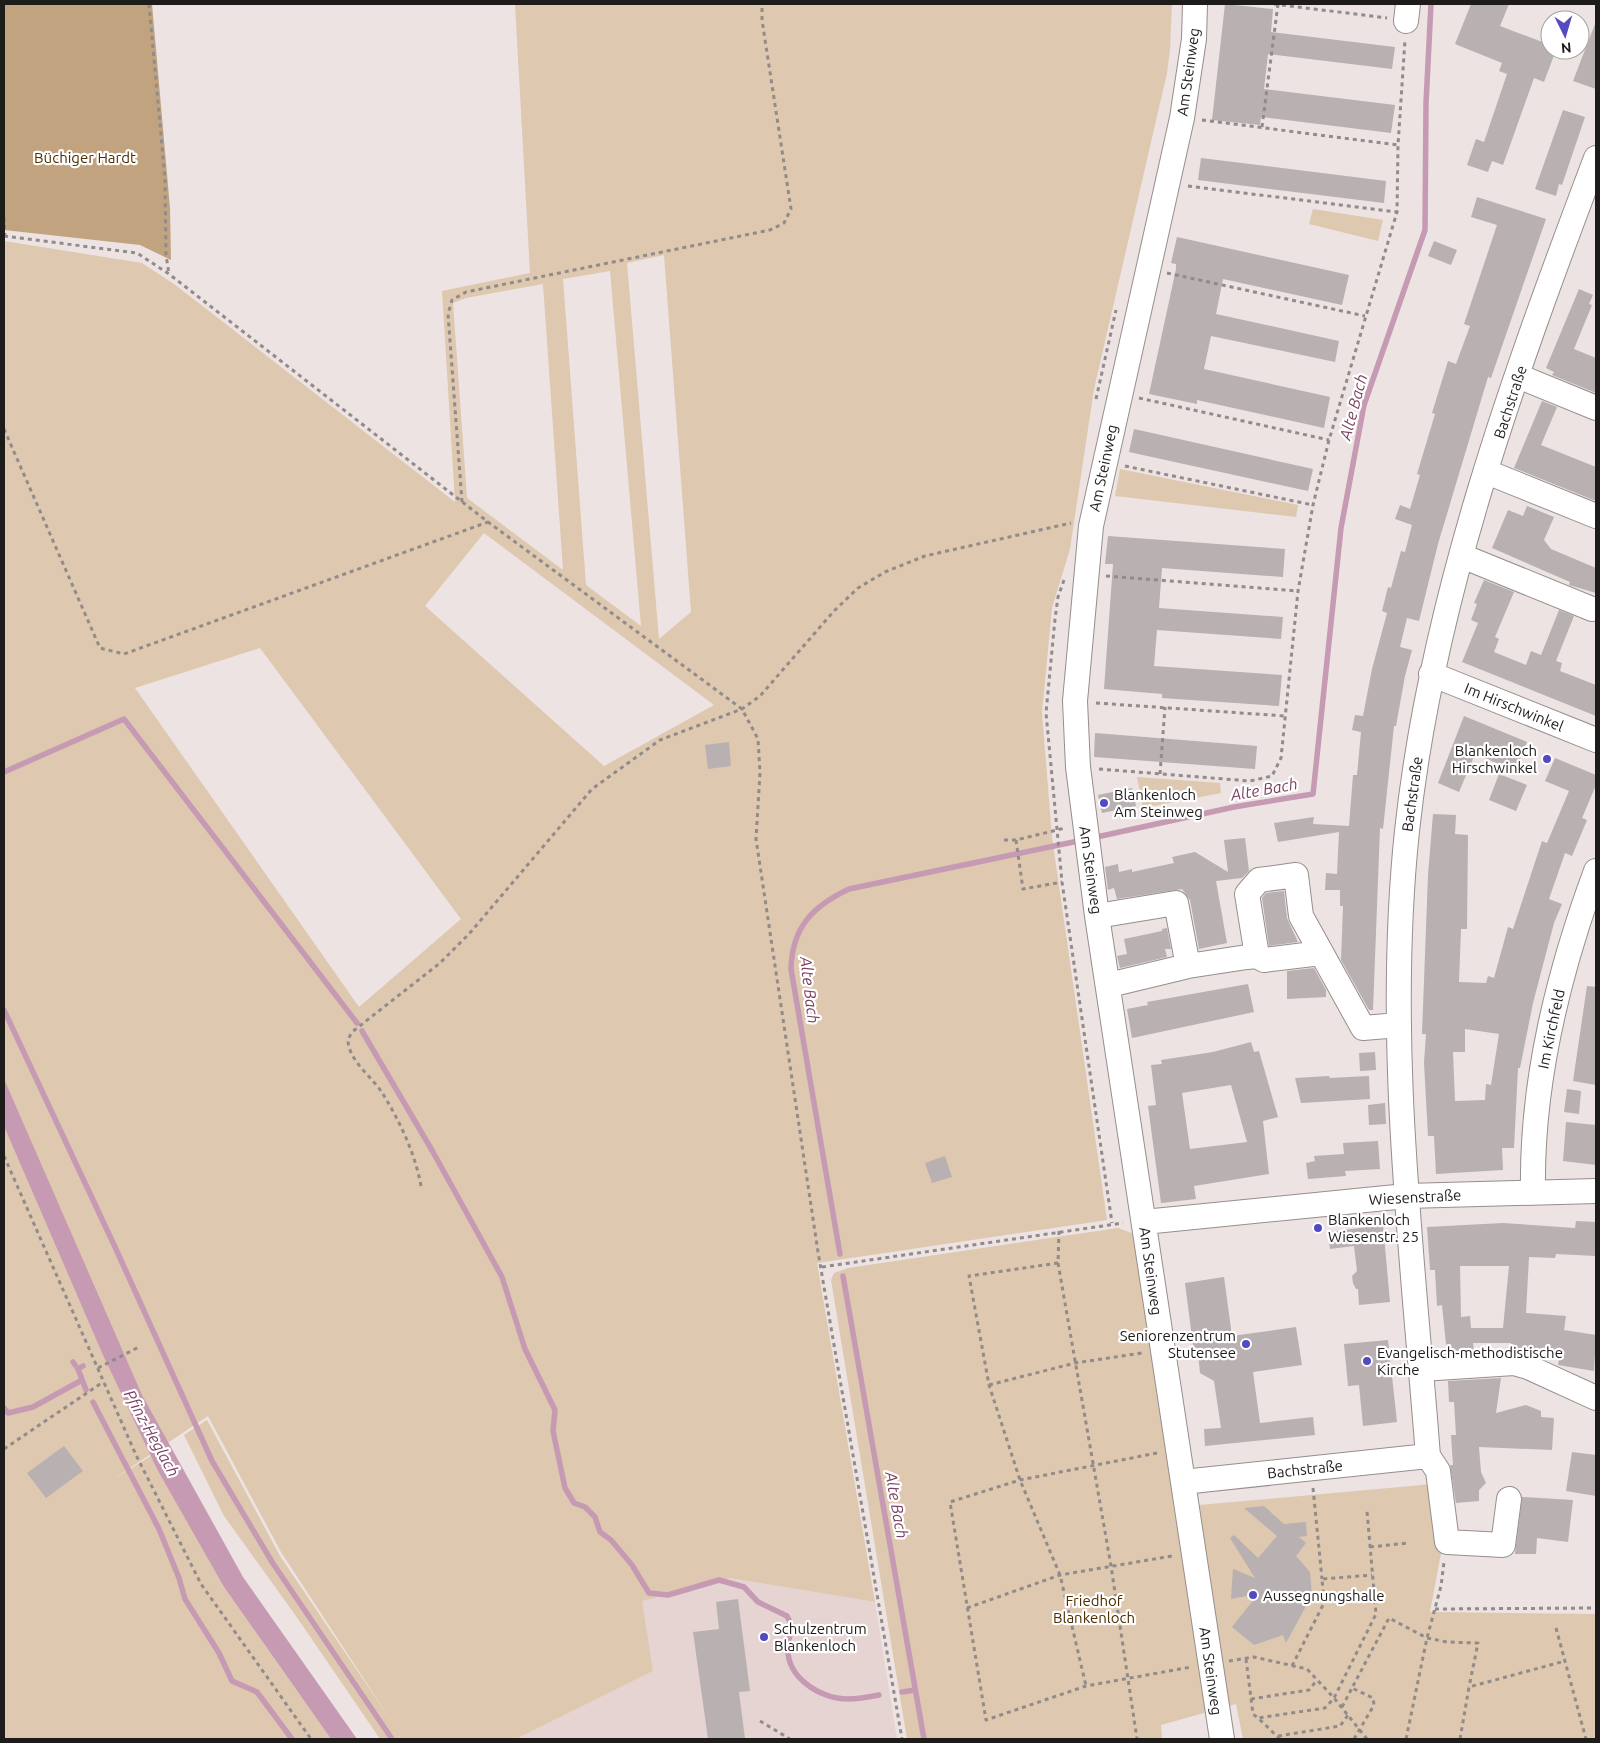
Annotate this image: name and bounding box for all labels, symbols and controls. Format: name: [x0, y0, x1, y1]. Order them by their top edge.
north arrow: [1540, 10, 1590, 60]
street label: Am Steinweg: [1173, 27, 1203, 117]
text: N: [1560, 40, 1572, 56]
park label: Büchiger Hardt: [34, 149, 136, 166]
street label: Bachstraße: [1490, 363, 1530, 441]
water label: Alte Bach: [1335, 372, 1370, 443]
street label: Am Steinweg: [1085, 423, 1121, 513]
street label: Im Hirschwinkel: [1462, 679, 1566, 735]
place label: Blankenloch Hirschwinkel: [1452, 742, 1537, 776]
marker: Blankenloch Hirschwinkel: [1541, 753, 1553, 765]
street label: Bachstraße: [1398, 755, 1426, 833]
water label: Alte Bach: [1228, 774, 1299, 804]
place label: Blankenloch Am Steinweg: [1114, 786, 1203, 820]
marker: Blankenloch Am Steinweg: [1098, 797, 1110, 809]
street label: Am Steinweg: [1076, 825, 1106, 915]
water label: Alte Bach: [797, 954, 823, 1025]
street label: Im Kirchfeld: [1534, 988, 1568, 1070]
street label: Wiesenstraße: [1368, 1186, 1462, 1208]
place label: Blankenloch Wiesenstr. 25: [1328, 1211, 1419, 1245]
marker: Blankenloch Wiesenstr. 25: [1312, 1222, 1324, 1234]
street label: Am Steinweg: [1136, 1226, 1166, 1316]
place label: Seniorenzentrum Stutensee: [1120, 1327, 1236, 1361]
marker: Seniorenzentrum Stutensee: [1240, 1338, 1252, 1350]
place label: Evangelisch-methodistische Kirche: [1377, 1344, 1563, 1378]
marker: Evangelisch-methodistische Kirche: [1361, 1355, 1373, 1367]
water label: Pfinz-Heglach: [120, 1386, 183, 1480]
street label: Bachstraße: [1266, 1457, 1344, 1481]
water label: Alte Bach: [882, 1469, 912, 1540]
place label: Aussegnungshalle: [1263, 1587, 1385, 1604]
marker: Aussegnungshalle: [1247, 1589, 1259, 1601]
park label: Friedhof Blankenloch: [1053, 1592, 1135, 1626]
place label: Schulzentrum Blankenloch: [774, 1620, 867, 1654]
street label: Am Steinweg: [1196, 1626, 1226, 1716]
marker: Schulzentrum Blankenloch: [758, 1631, 770, 1643]

